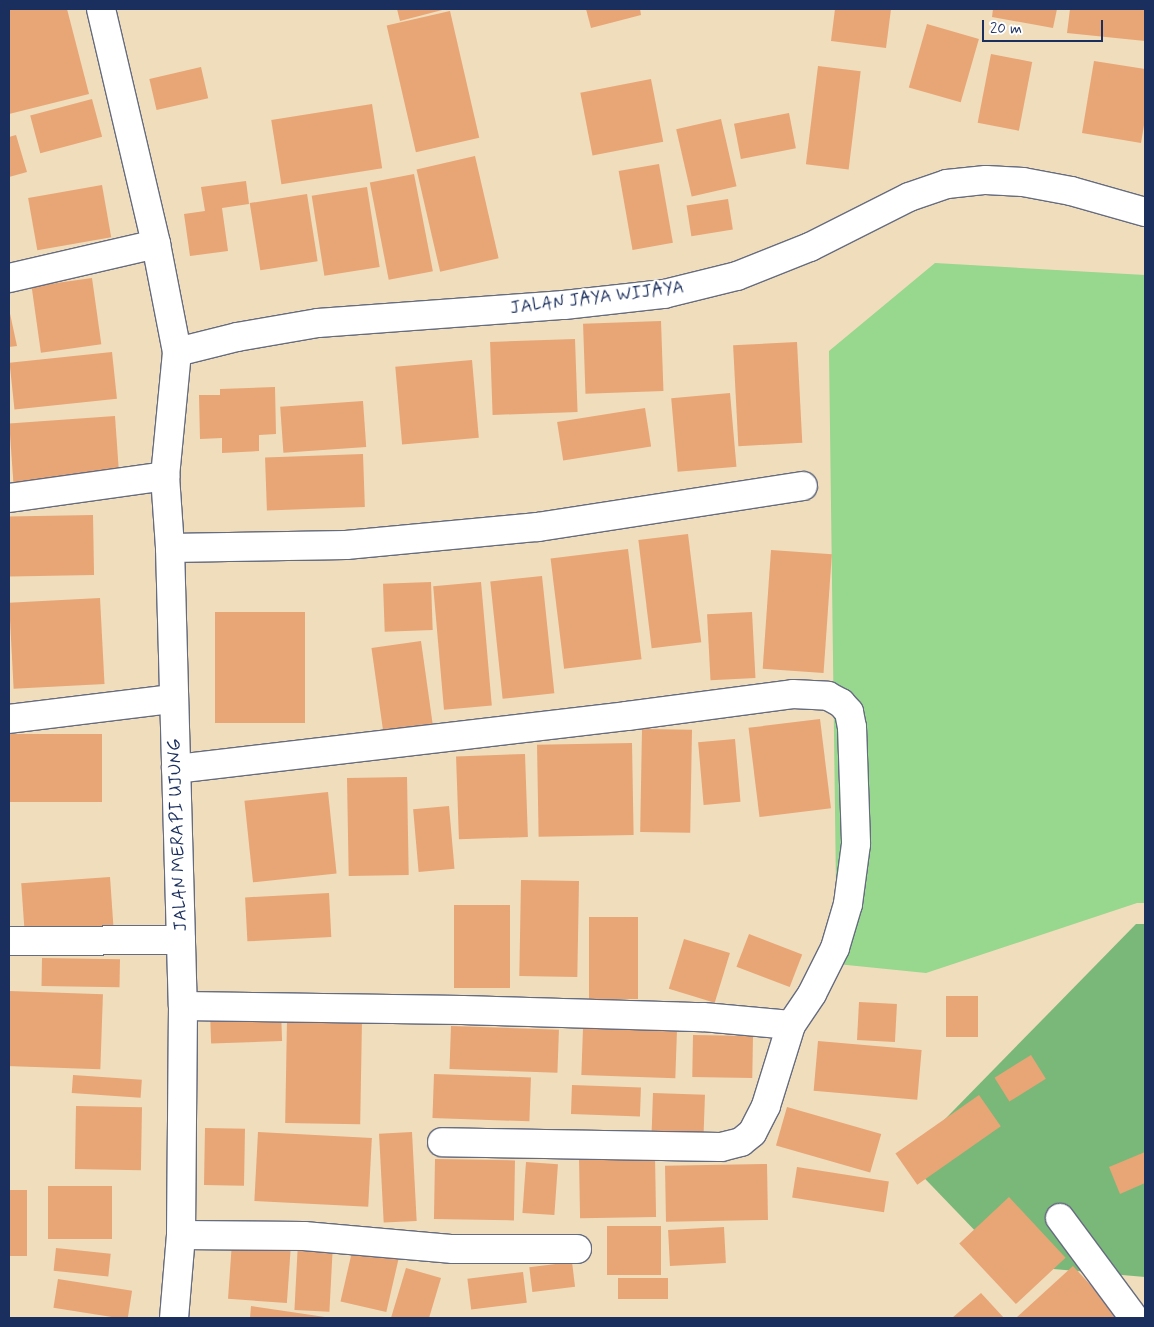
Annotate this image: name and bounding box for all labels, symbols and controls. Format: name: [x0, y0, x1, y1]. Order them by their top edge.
scale bar: [984, 10, 1105, 42]
text: 20 m: [990, 19, 1022, 39]
street label: JALAN JAYA WIJAYA: [510, 277, 684, 319]
street label: JALAN MERAPI UJUNG: [164, 741, 192, 929]

